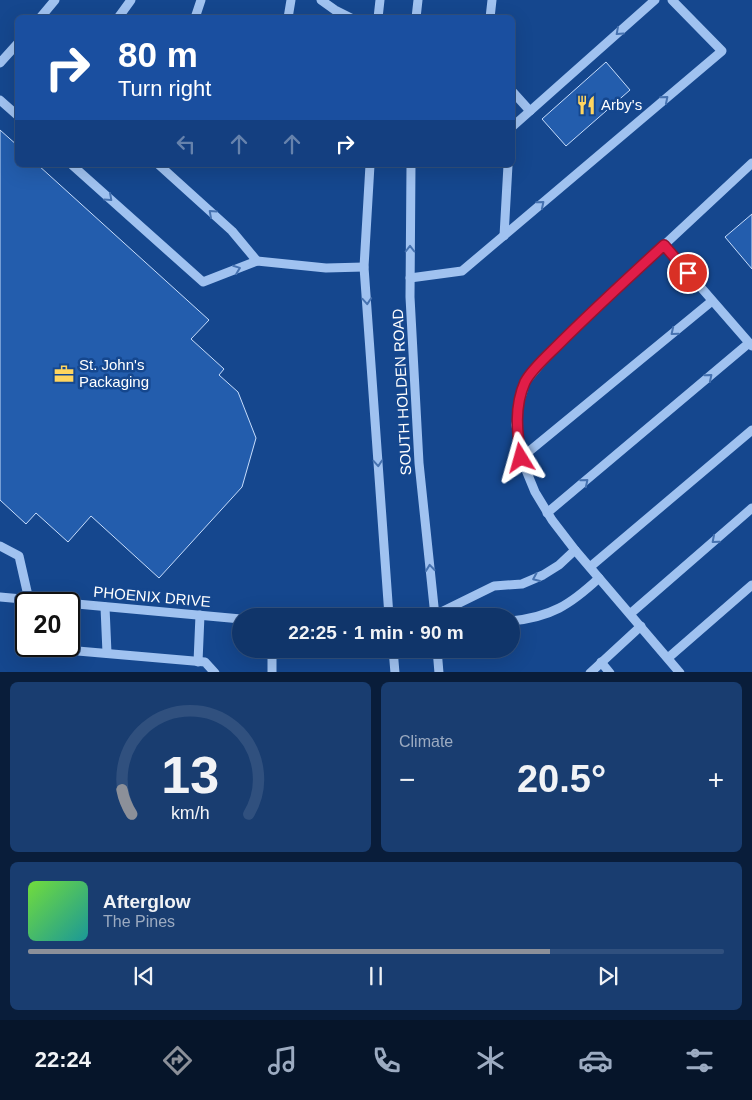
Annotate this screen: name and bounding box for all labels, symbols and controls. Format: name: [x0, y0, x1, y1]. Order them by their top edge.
one-way arrow: [616, 27, 625, 35]
icon: right: [35, 35, 100, 100]
text: 80 m: [118, 35, 198, 74]
text: Turn right: [118, 76, 211, 101]
restaurant icon: Arby's: [575, 94, 597, 116]
place label: Arby's: [601, 96, 642, 113]
one-way arrow: [659, 96, 668, 105]
icon: left: [172, 130, 200, 158]
icon: ahead: [225, 130, 253, 158]
icon: ahead: [278, 130, 306, 158]
icon: right: [331, 130, 359, 158]
one-way arrow: [103, 192, 112, 201]
one-way arrow: [535, 202, 544, 210]
one-way arrow: [208, 210, 217, 219]
one-way arrow: [405, 244, 415, 252]
pin: [667, 252, 709, 294]
icon: arrive: [674, 259, 702, 287]
one-way arrow: [232, 264, 240, 274]
one-way arrow: [361, 297, 372, 305]
street label: SOUTH HOLDEN ROAD: [389, 308, 414, 476]
one-way arrow: [671, 326, 680, 334]
place label: St. John's Packaging: [79, 356, 149, 390]
office icon: St. John's Packaging: [53, 363, 75, 385]
one-way arrow: [703, 374, 712, 382]
position arrow: [494, 431, 546, 483]
one-way arrow: [373, 459, 384, 467]
one-way arrow: [579, 479, 588, 488]
one-way arrow: [712, 535, 721, 544]
one-way arrow: [425, 563, 436, 571]
one-way arrow: [532, 572, 541, 583]
street label: PHOENIX DRIVE: [93, 583, 211, 610]
speed limit sign: 20: [15, 592, 80, 657]
text: 22:25 · 1 min · 90 m: [288, 622, 464, 643]
text: Climate: [399, 733, 453, 750]
text: 13: [162, 746, 219, 804]
text: 20.5°: [517, 758, 606, 800]
text: −: [399, 764, 415, 795]
text: +: [708, 764, 724, 795]
text: km/h: [171, 803, 210, 823]
text: Afterglow: [103, 891, 191, 912]
text: The Pines: [103, 913, 175, 930]
icon: previous: [130, 962, 158, 990]
icon: pause: [362, 962, 390, 990]
icon: next: [594, 962, 622, 990]
icon: directions: [160, 1043, 195, 1078]
icon: music: [265, 1043, 300, 1078]
icon: phone: [369, 1043, 404, 1078]
icon: climate: [473, 1043, 508, 1078]
icon: car: [578, 1043, 613, 1078]
icon: filters: [682, 1043, 717, 1078]
text: 22:24: [35, 1047, 91, 1072]

